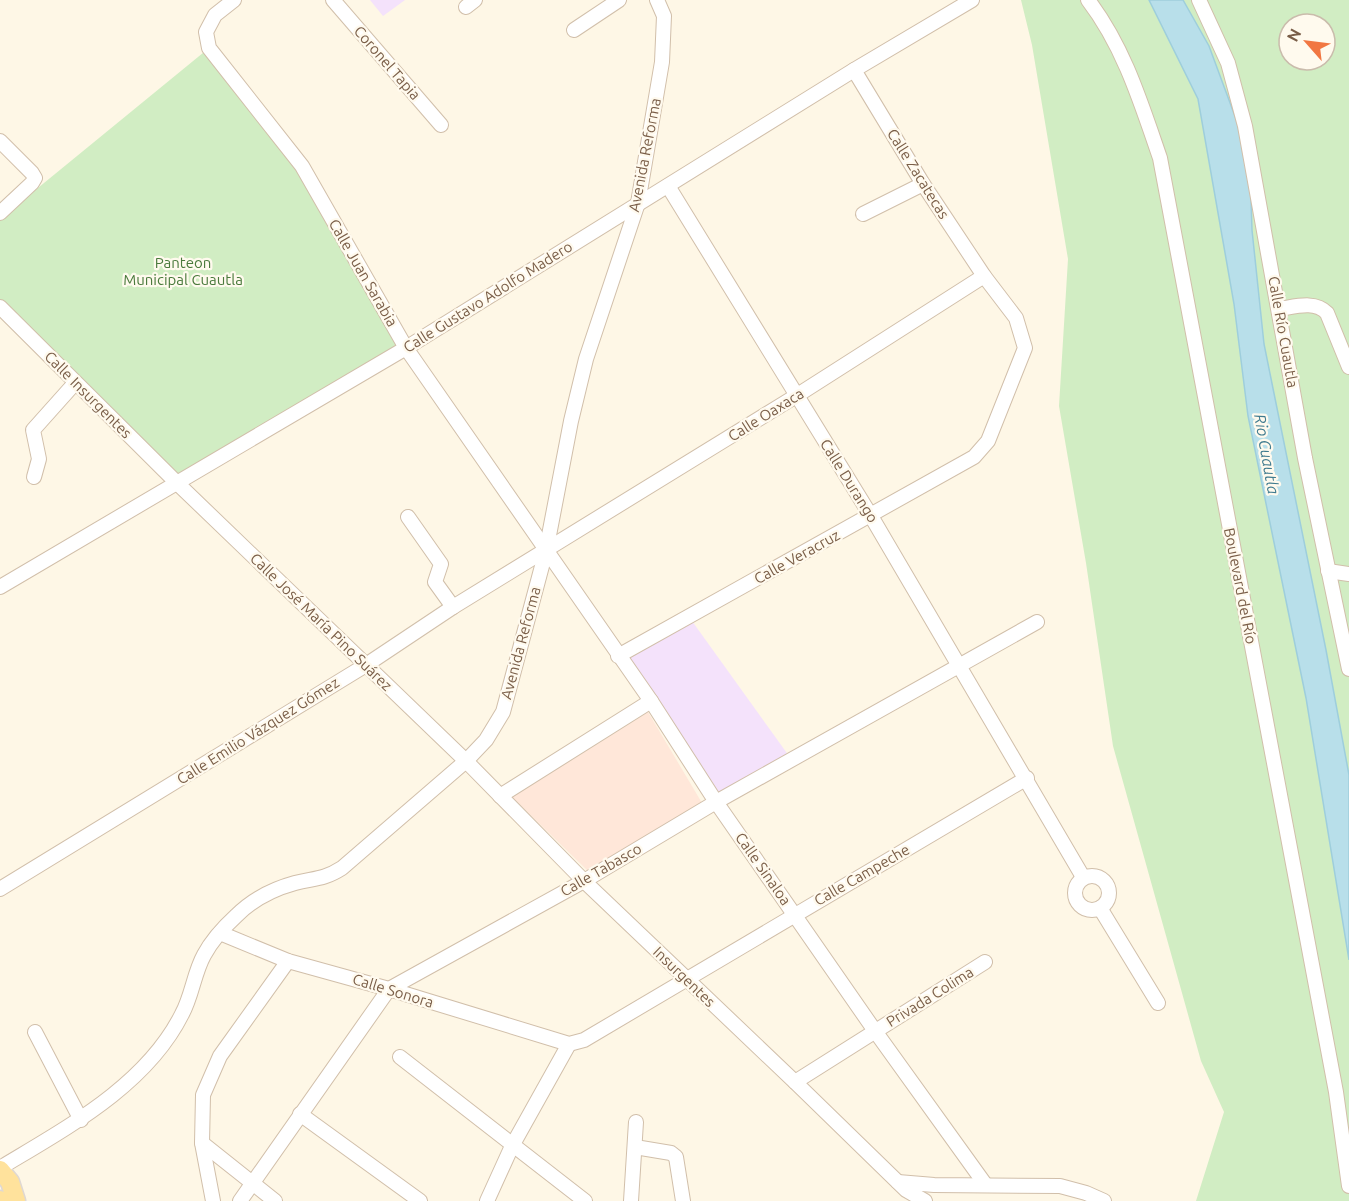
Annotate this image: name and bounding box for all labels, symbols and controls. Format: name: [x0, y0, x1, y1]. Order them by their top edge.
north arrow: [1277, 12, 1337, 72]
street label: Coronel Tapia: [351, 22, 424, 103]
text: N: [1283, 25, 1305, 44]
street label: Avenida Reforma: [625, 97, 664, 213]
street label: Calle Zacatecas: [884, 126, 953, 222]
street label: Calle Juan Sarabia: [326, 216, 401, 330]
street label: Calle Gustavo Adolfo Madero: [400, 237, 575, 356]
park label: Panteon Municipal Cuautla: [123, 254, 243, 288]
street label: Calle Río Cuautla: [1265, 275, 1302, 389]
street label: Calle Insurgentes: [41, 348, 135, 442]
street label: Calle Oaxaca: [725, 385, 807, 445]
water label: Rio Cuautla: [1251, 412, 1283, 496]
street label: Calle Durango: [817, 436, 882, 526]
street label: Calle Veracruz: [751, 526, 843, 587]
street label: Boulevard del Río: [1221, 526, 1260, 646]
street label: Calle José María Pino Suárez: [247, 549, 396, 694]
street label: Avenida Reforma: [497, 585, 544, 701]
street label: Calle Emilio Vázquez Gómez: [174, 674, 342, 788]
street label: Calle Sinaloa: [732, 829, 795, 908]
street label: Calle Tabasco: [557, 840, 644, 900]
street label: Calle Campeche: [811, 840, 912, 909]
street label: Insurgentes: [650, 943, 719, 1010]
street label: Privada Colima: [883, 963, 976, 1030]
street label: Calle Sonora: [351, 970, 436, 1011]

